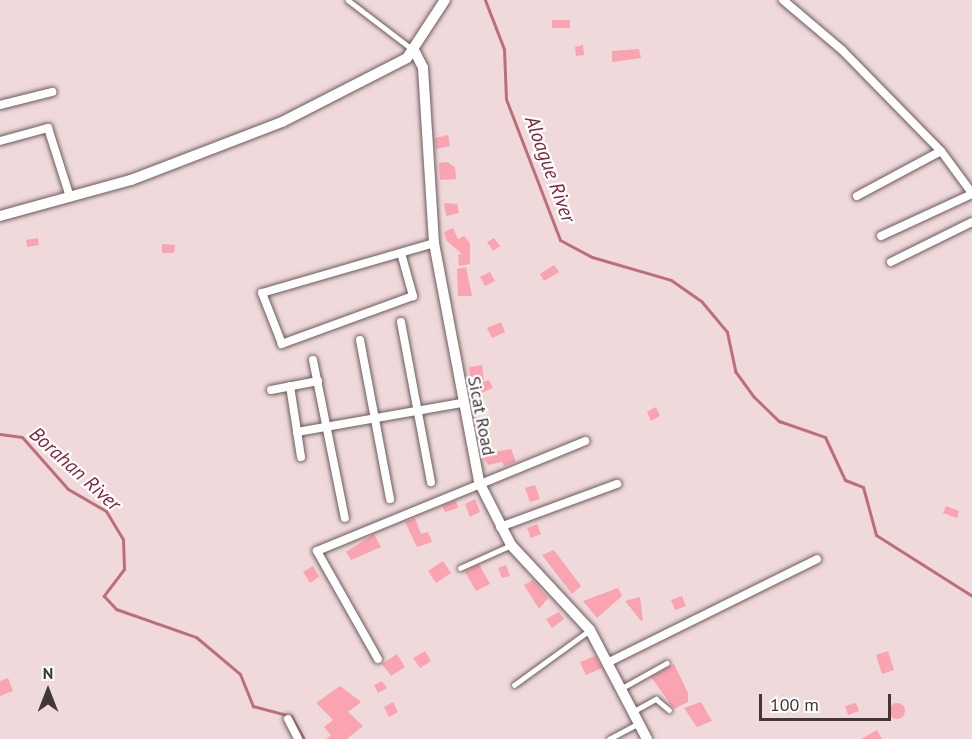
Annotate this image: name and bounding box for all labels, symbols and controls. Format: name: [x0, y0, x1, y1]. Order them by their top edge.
water label: Aloague River: [520, 112, 580, 226]
street label: Sicat Road: [463, 374, 499, 458]
water label: Borahan River: [25, 422, 125, 516]
north arrow: [18, 661, 78, 721]
text: N: [43, 663, 53, 683]
scale bar: [762, 682, 894, 720]
text: 100 m: [770, 693, 819, 716]

